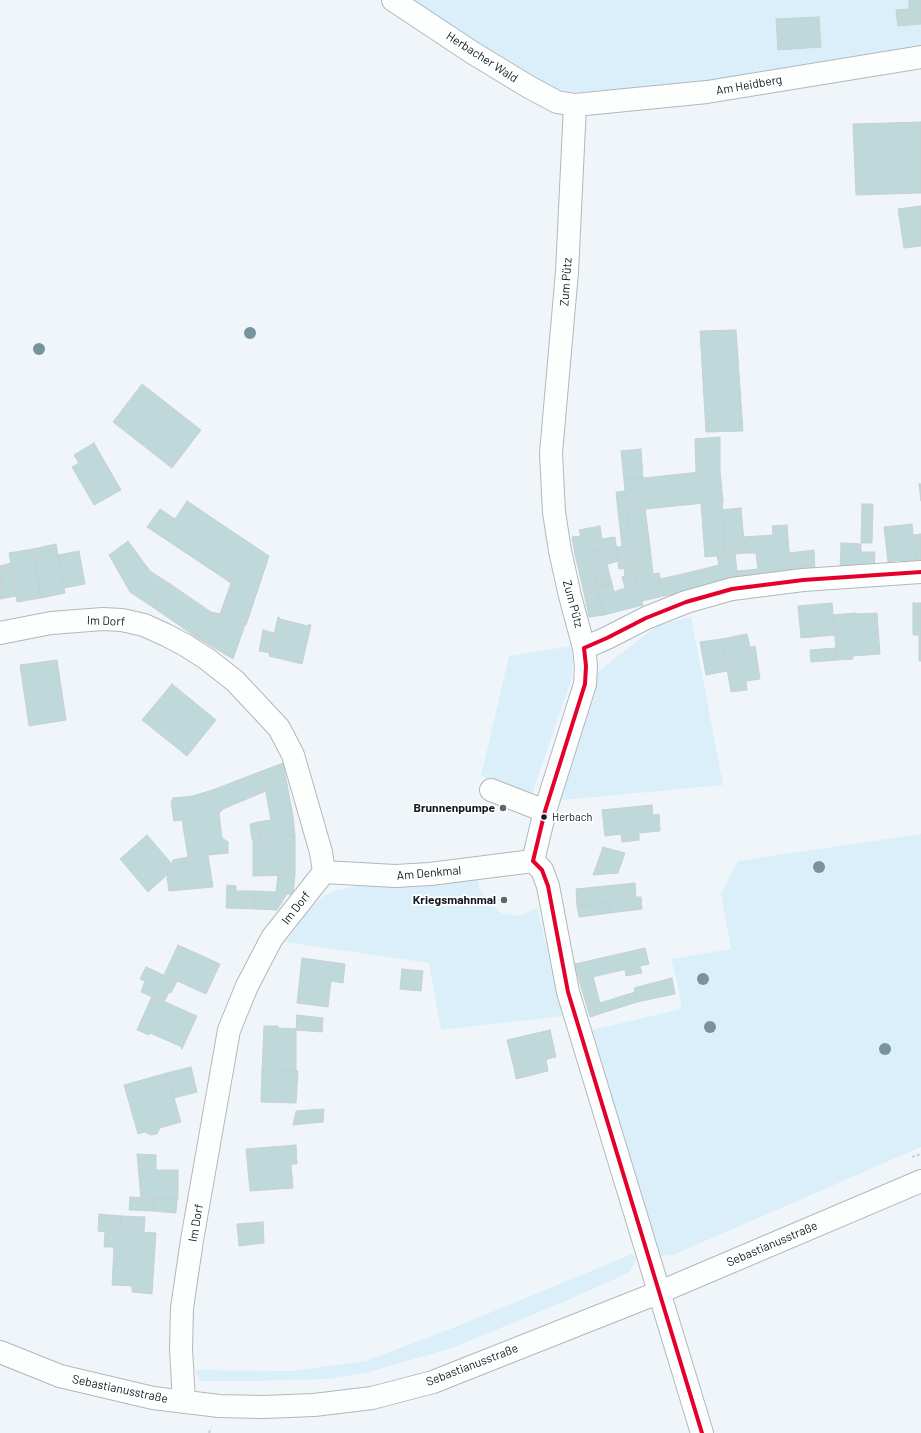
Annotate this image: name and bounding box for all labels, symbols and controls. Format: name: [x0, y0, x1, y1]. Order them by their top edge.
street label: Herbacher Wald: [443, 28, 521, 86]
street label: Am Heidberg: [715, 72, 783, 98]
street label: Zum Pütz: [557, 257, 575, 307]
street label: Zum Pütz: [560, 579, 586, 629]
street label: Im Dorf: [87, 613, 125, 629]
place label: Brunnenpumpe: [414, 801, 495, 815]
marker: Brunnenpumpe: [498, 803, 508, 813]
place label: Herbach: [552, 810, 592, 824]
marker: Herbach: [539, 812, 549, 822]
street label: Am Denkmal: [396, 863, 462, 883]
street label: Im Dorf: [279, 889, 313, 927]
place label: Kriegsmahnmal: [413, 893, 496, 907]
marker: Kriegsmahnmal: [499, 895, 509, 905]
street label: Im Dorf: [186, 1203, 206, 1243]
street label: Sebastianusstraße: [724, 1218, 820, 1270]
street label: Sebastianusstraße: [424, 1341, 520, 1389]
street label: Sebastianusstraße: [71, 1372, 169, 1406]

